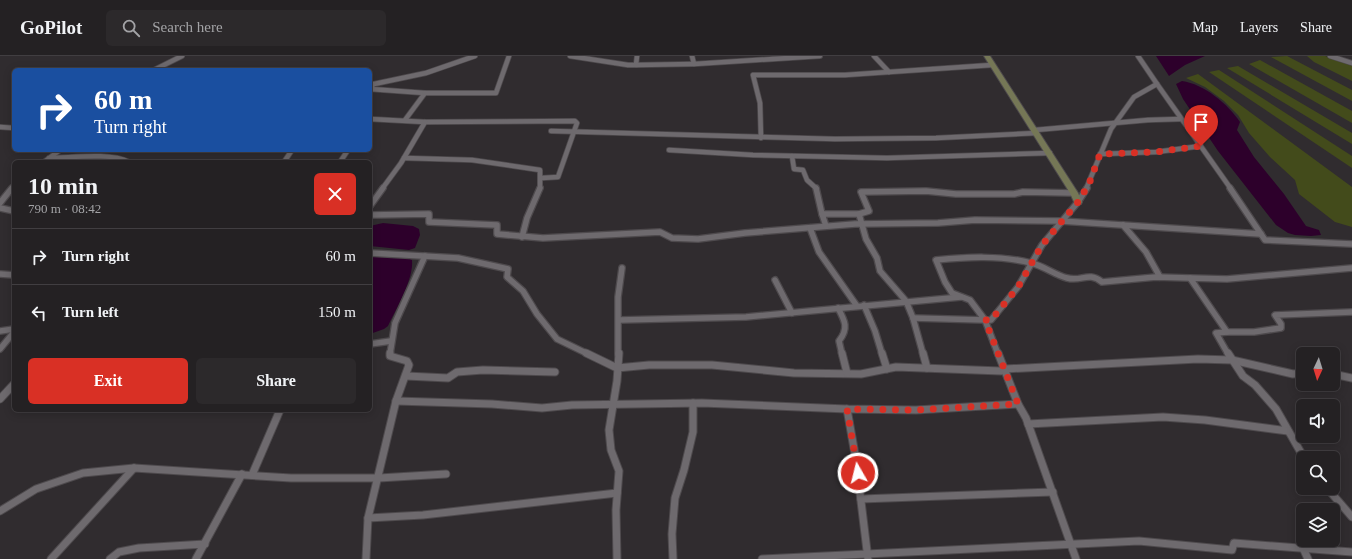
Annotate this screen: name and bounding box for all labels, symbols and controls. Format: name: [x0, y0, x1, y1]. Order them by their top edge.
search box: [106, 10, 386, 46]
text: GoPilot: [20, 17, 82, 38]
icon: search: [120, 17, 142, 39]
text: Search here: [152, 19, 223, 35]
text: Map: [1192, 20, 1218, 35]
text: Layers: [1240, 20, 1278, 35]
text: Share: [1300, 20, 1332, 35]
icon: right: [28, 84, 80, 136]
text: 60 m: [94, 84, 152, 115]
pin: [1184, 105, 1218, 146]
icon: arrive: [1190, 111, 1212, 133]
text: Turn right: [94, 117, 167, 137]
text: 10 min: [28, 173, 98, 199]
button: close: [314, 173, 356, 215]
text: 790 m · 08:42: [28, 201, 101, 216]
icon: right: [28, 246, 50, 268]
text: Turn right: [62, 248, 129, 264]
text: 60 m: [326, 248, 356, 264]
icon: left: [28, 302, 50, 324]
text: Turn left: [62, 304, 119, 320]
text: 150 m: [318, 304, 356, 320]
north arrow: [1296, 347, 1340, 391]
map controls: [1296, 347, 1340, 547]
button: Exit: [28, 358, 188, 404]
button: Share: [196, 358, 356, 404]
button: sound: [1296, 399, 1340, 443]
button: search: [1296, 451, 1340, 495]
position arrow: [837, 452, 879, 494]
button: layers: [1296, 503, 1340, 547]

